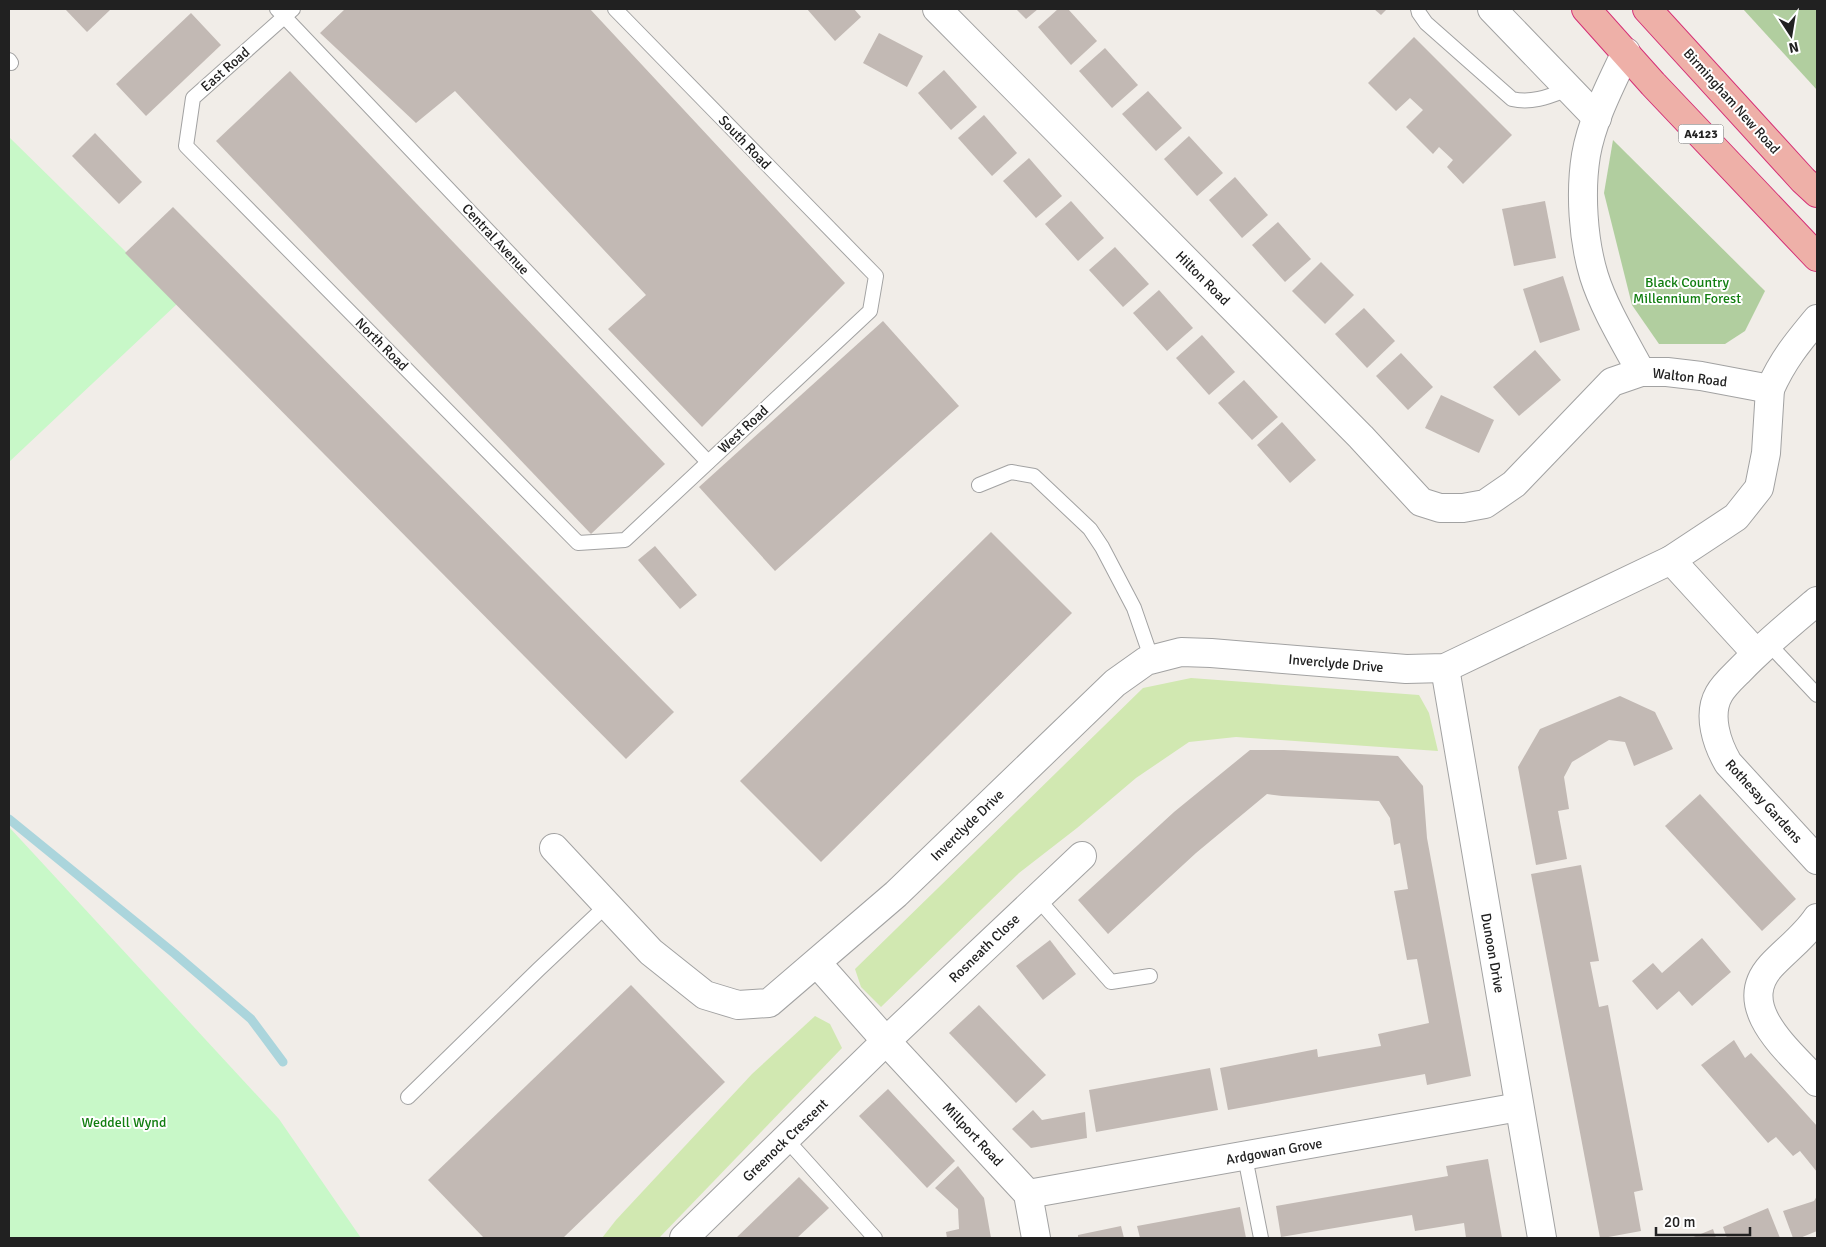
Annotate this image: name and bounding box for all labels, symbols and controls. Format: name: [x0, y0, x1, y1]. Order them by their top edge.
north arrow: [1766, 10, 1816, 60]
text: N: [1787, 38, 1800, 57]
street label: East Road: [197, 44, 253, 95]
street label: Birmingham New Road: [1680, 45, 1783, 158]
street label: South Road: [715, 112, 774, 173]
road number: A4123: [1678, 125, 1724, 144]
street label: Central Avenue: [458, 200, 533, 278]
street label: Hilton Road: [1172, 248, 1233, 309]
park label: Black Country Millennium Forest: [1633, 274, 1741, 307]
street label: North Road: [352, 314, 412, 374]
street label: Walton Road: [1652, 364, 1728, 391]
street label: West Road: [715, 402, 772, 457]
street label: Inverclyde Drive: [1288, 651, 1384, 676]
street label: Rothesay Gardens: [1722, 756, 1806, 847]
street label: Inverclyde Drive: [927, 786, 1008, 865]
street label: Rosneath Close: [945, 910, 1023, 986]
street label: Dunoon Drive: [1477, 912, 1508, 994]
street label: Greenock Crescent: [739, 1095, 832, 1185]
street label: Millport Road: [939, 1099, 1007, 1170]
park label: Weddell Wynd: [82, 1114, 166, 1131]
street label: Ardgowan Grove: [1225, 1135, 1324, 1168]
scale bar: [1656, 1204, 1750, 1236]
text: 20 m: [1664, 1213, 1695, 1231]

